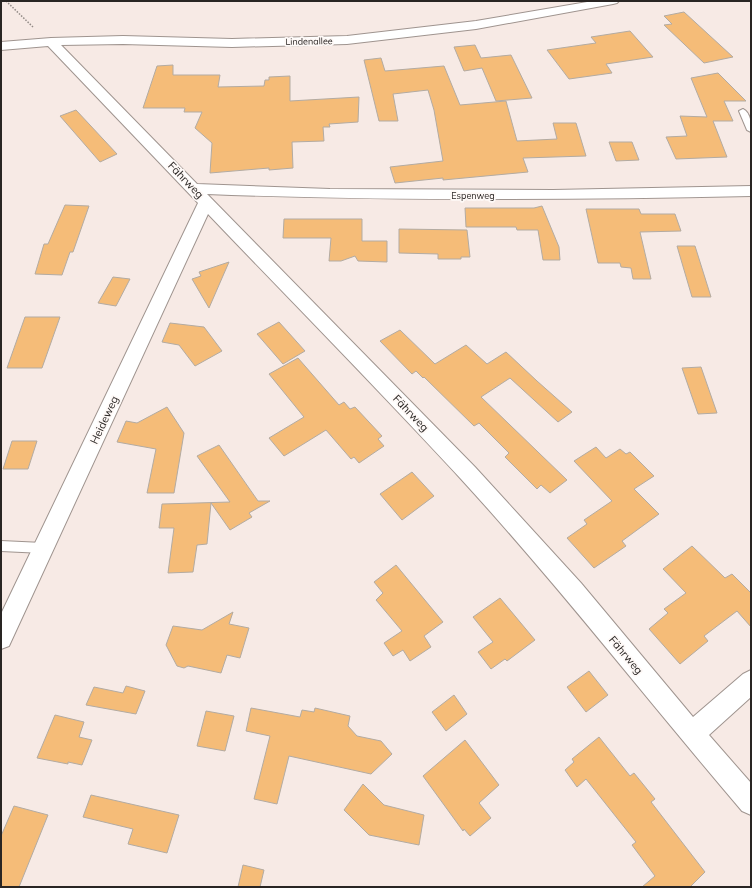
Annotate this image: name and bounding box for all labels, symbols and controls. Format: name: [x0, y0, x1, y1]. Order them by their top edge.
street label: Lindenallee: [285, 35, 333, 47]
street label: Fährweg: [165, 159, 207, 201]
street label: Espenweg: [451, 190, 495, 201]
street label: Fährweg: [390, 392, 432, 434]
street label: Heideweg: [87, 394, 121, 446]
street label: Fährweg: [606, 633, 646, 677]

